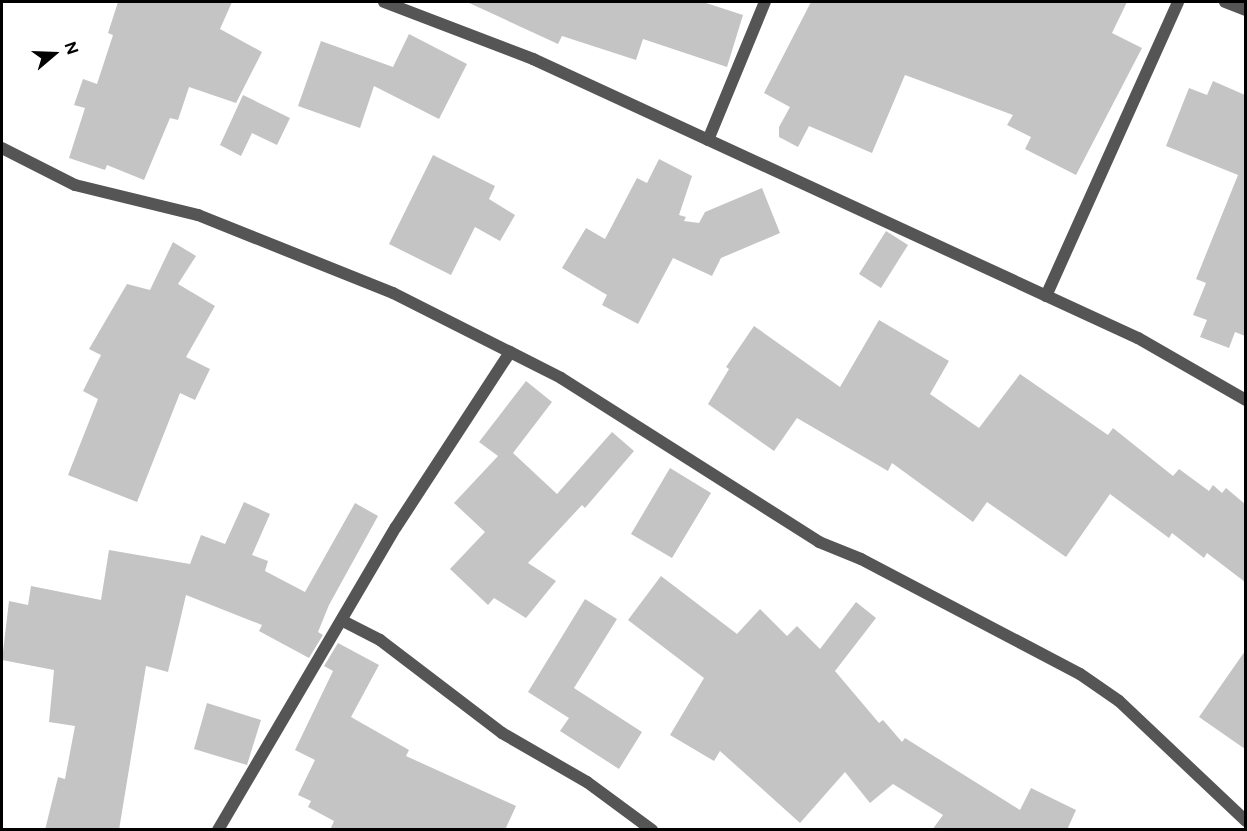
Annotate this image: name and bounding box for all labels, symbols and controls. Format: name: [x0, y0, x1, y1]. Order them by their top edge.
north arrow: [24, 24, 84, 84]
text: N: [60, 39, 82, 57]

